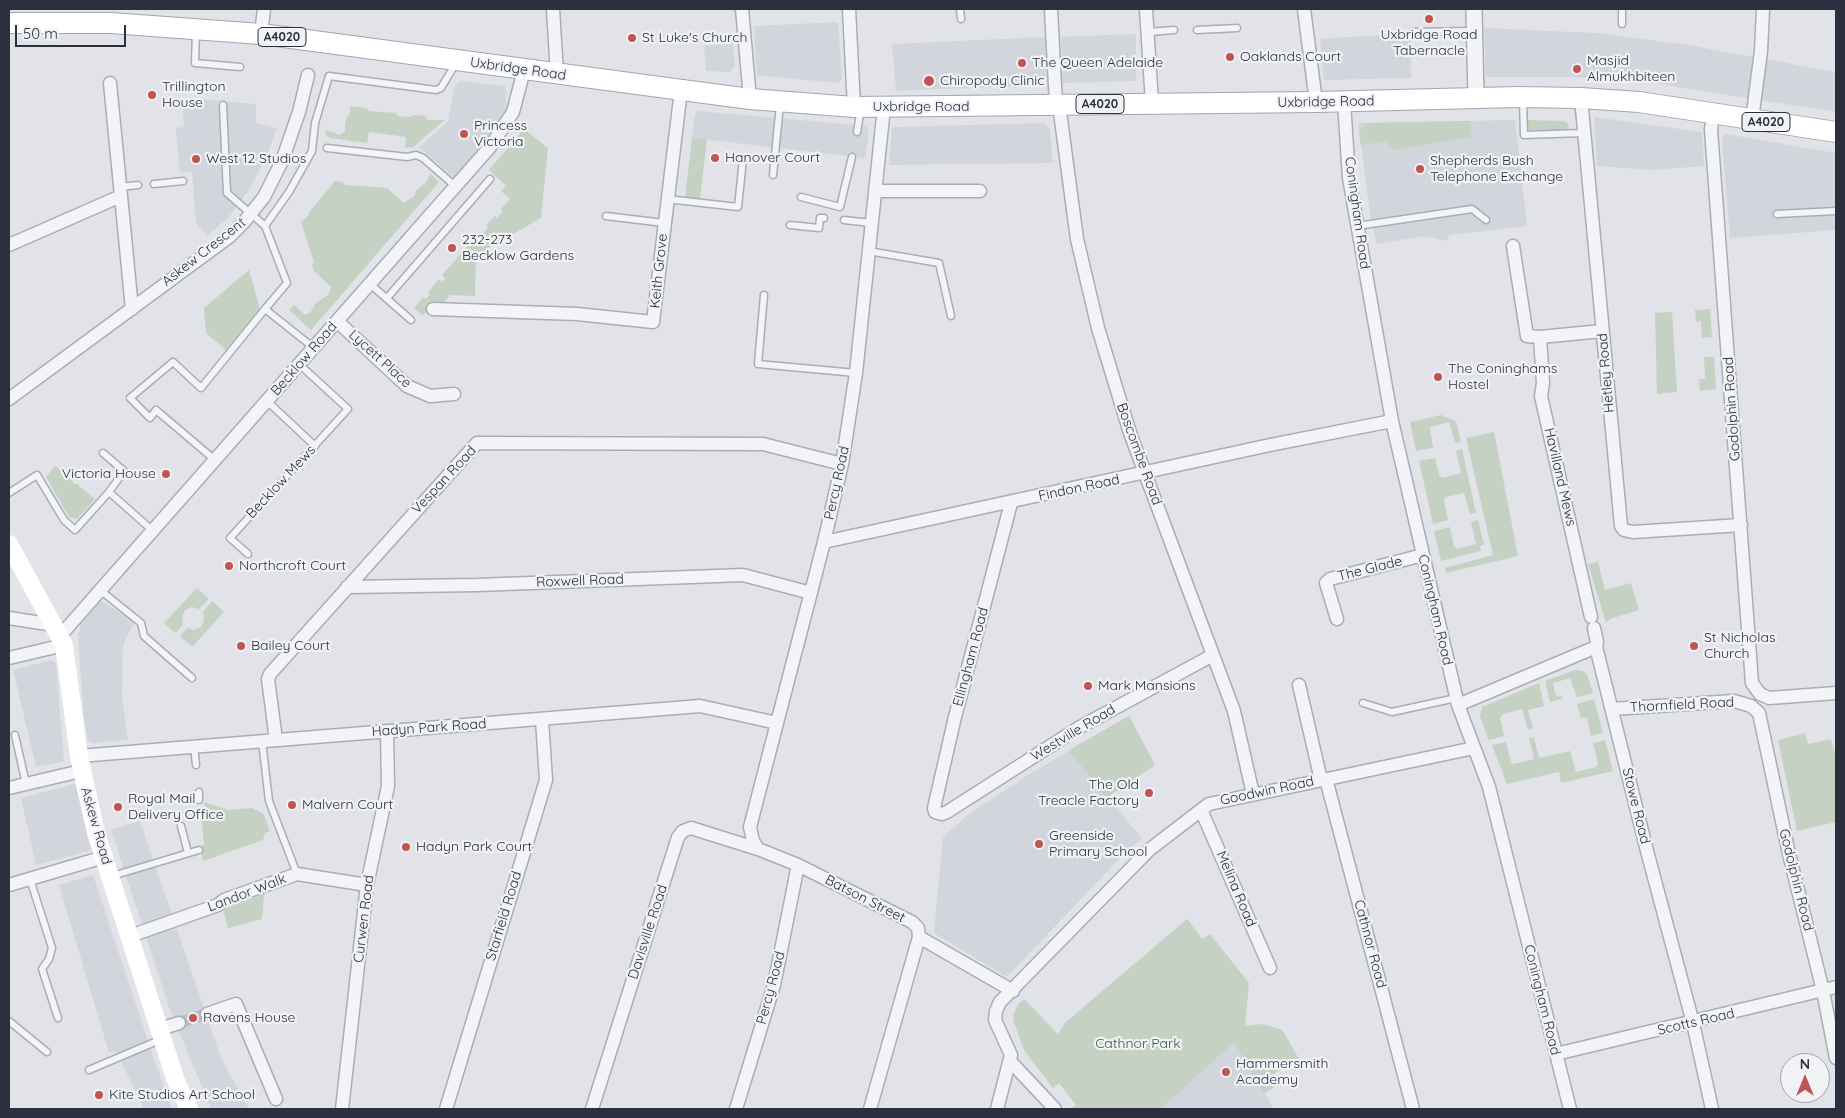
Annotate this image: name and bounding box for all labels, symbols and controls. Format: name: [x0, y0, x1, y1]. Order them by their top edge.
marker: Uxbridge Road Tabernacle: [1423, 13, 1435, 25]
scale bar: [18, 15, 129, 47]
text: 50 m: [23, 24, 58, 43]
place label: Uxbridge Road Tabernacle: [1381, 27, 1477, 59]
road number: A4020: [258, 28, 306, 46]
place label: St Luke's Church: [642, 30, 747, 46]
marker: St Luke's Church: [626, 32, 638, 44]
place label: Oaklands Court: [1240, 49, 1341, 65]
marker: Oaklands Court: [1224, 51, 1236, 63]
place label: Masjid Almukhbiteen: [1587, 53, 1675, 85]
street label: Uxbridge Road: [469, 54, 567, 84]
place label: The Queen Adelaide: [1032, 55, 1163, 71]
marker: The Queen Adelaide: [1016, 57, 1028, 69]
marker: Masjid Almukhbiteen: [1571, 63, 1583, 75]
place label: Chiropody Clinic: [940, 73, 1045, 89]
marker: Chiropody Clinic: [922, 74, 936, 88]
place label: Trillington House: [162, 79, 225, 111]
marker: Trillington House: [146, 89, 158, 101]
street label: Uxbridge Road: [1277, 93, 1375, 111]
road number: A4020: [1076, 95, 1124, 114]
street label: Uxbridge Road: [873, 99, 969, 115]
road number: A4020: [1742, 112, 1790, 132]
place label: Princess Victoria: [474, 118, 527, 150]
marker: Princess Victoria: [458, 128, 470, 140]
place label: Hanover Court: [725, 150, 820, 166]
place label: West 12 Studios: [206, 151, 306, 167]
marker: Hanover Court: [709, 152, 721, 164]
marker: West 12 Studios: [190, 153, 202, 165]
place label: Shepherds Bush Telephone Exchange: [1430, 153, 1563, 186]
street label: Coningham Road: [1341, 156, 1373, 270]
marker: Shepherds Bush Telephone Exchange: [1414, 163, 1426, 175]
street label: Askew Crescent: [159, 214, 249, 290]
place label: 232-273 Becklow Gardens: [462, 232, 574, 264]
street label: Keith Grove: [647, 233, 671, 309]
marker: 232-273 Becklow Gardens: [446, 242, 458, 254]
street label: Becklow Road: [267, 319, 341, 399]
street label: Lycett Place: [345, 326, 415, 392]
street label: Hetley Road: [1594, 332, 1618, 414]
street label: Godolphin Road: [1720, 356, 1744, 462]
place label: The Coninghams Hostel: [1448, 361, 1557, 394]
marker: The Coninghams Hostel: [1432, 371, 1444, 383]
street label: Boscombe Road: [1113, 401, 1165, 507]
street label: Havilland Mews: [1540, 426, 1580, 528]
street label: Becklow Mews: [243, 442, 319, 522]
street label: Vespan Road: [408, 442, 480, 518]
street label: Percy Road: [821, 445, 853, 521]
place label: Victoria House: [62, 466, 156, 482]
marker: Victoria House: [160, 468, 172, 480]
street label: Findon Road: [1037, 471, 1121, 505]
street label: The Glade: [1336, 553, 1404, 585]
street label: Coningham Road: [1414, 553, 1456, 667]
place label: Northcroft Court: [239, 558, 346, 574]
marker: Northcroft Court: [223, 560, 235, 572]
street label: Roxwell Road: [536, 571, 624, 591]
street label: Ellingham Road: [950, 606, 992, 708]
place label: St Nicholas Church: [1704, 630, 1776, 662]
place label: Bailey Court: [251, 638, 330, 654]
marker: Bailey Court: [235, 640, 247, 652]
marker: St Nicholas Church: [1688, 640, 1700, 652]
place label: Mark Mansions: [1098, 678, 1196, 694]
marker: Mark Mansions: [1082, 680, 1094, 692]
street label: Thornfield Road: [1629, 694, 1735, 716]
street label: Westville Road: [1028, 701, 1118, 765]
street label: Hadyn Park Road: [371, 716, 487, 740]
street label: Stowe Road: [1618, 766, 1654, 846]
street label: Goodwin Road: [1219, 773, 1315, 809]
place label: The Old Treacle Factory: [1038, 777, 1139, 810]
street label: Askew Road: [77, 785, 115, 867]
marker: The Old Treacle Factory: [1143, 787, 1155, 799]
place label: Royal Mail Delivery Office: [128, 791, 224, 824]
place label: Malvern Court: [302, 797, 393, 813]
marker: Malvern Court: [286, 799, 298, 811]
marker: Royal Mail Delivery Office: [112, 801, 124, 813]
street label: Godolphin Road: [1775, 827, 1817, 933]
place label: Greenside Primary School: [1049, 828, 1147, 860]
marker: Greenside Primary School: [1033, 838, 1045, 850]
place label: Hadyn Park Court: [416, 839, 532, 855]
marker: Hadyn Park Court: [400, 841, 412, 853]
street label: Melina Road: [1212, 849, 1260, 929]
street label: Starfield Road: [482, 869, 526, 963]
street label: Landor Walk: [205, 870, 289, 916]
street label: Batson Street: [822, 872, 908, 926]
street label: Curwen Road: [350, 874, 378, 964]
street label: Davisville Road: [625, 883, 671, 981]
street label: Cathnor Road: [1350, 898, 1390, 990]
street label: Coningham Road: [1520, 943, 1564, 1057]
street label: Percy Road: [753, 950, 789, 1026]
street label: Scotts Road: [1656, 1005, 1736, 1039]
place label: Ravens House: [203, 1010, 295, 1026]
marker: Ravens House: [187, 1012, 199, 1024]
park label: Cathnor Park: [1095, 1036, 1181, 1052]
north arrow: [1780, 1053, 1830, 1103]
text: N: [1800, 1055, 1810, 1073]
place label: Hammersmith Academy: [1236, 1056, 1328, 1088]
marker: Hammersmith Academy: [1220, 1066, 1232, 1078]
place label: Kite Studios Art School: [109, 1087, 255, 1103]
marker: Kite Studios Art School: [93, 1089, 105, 1101]

